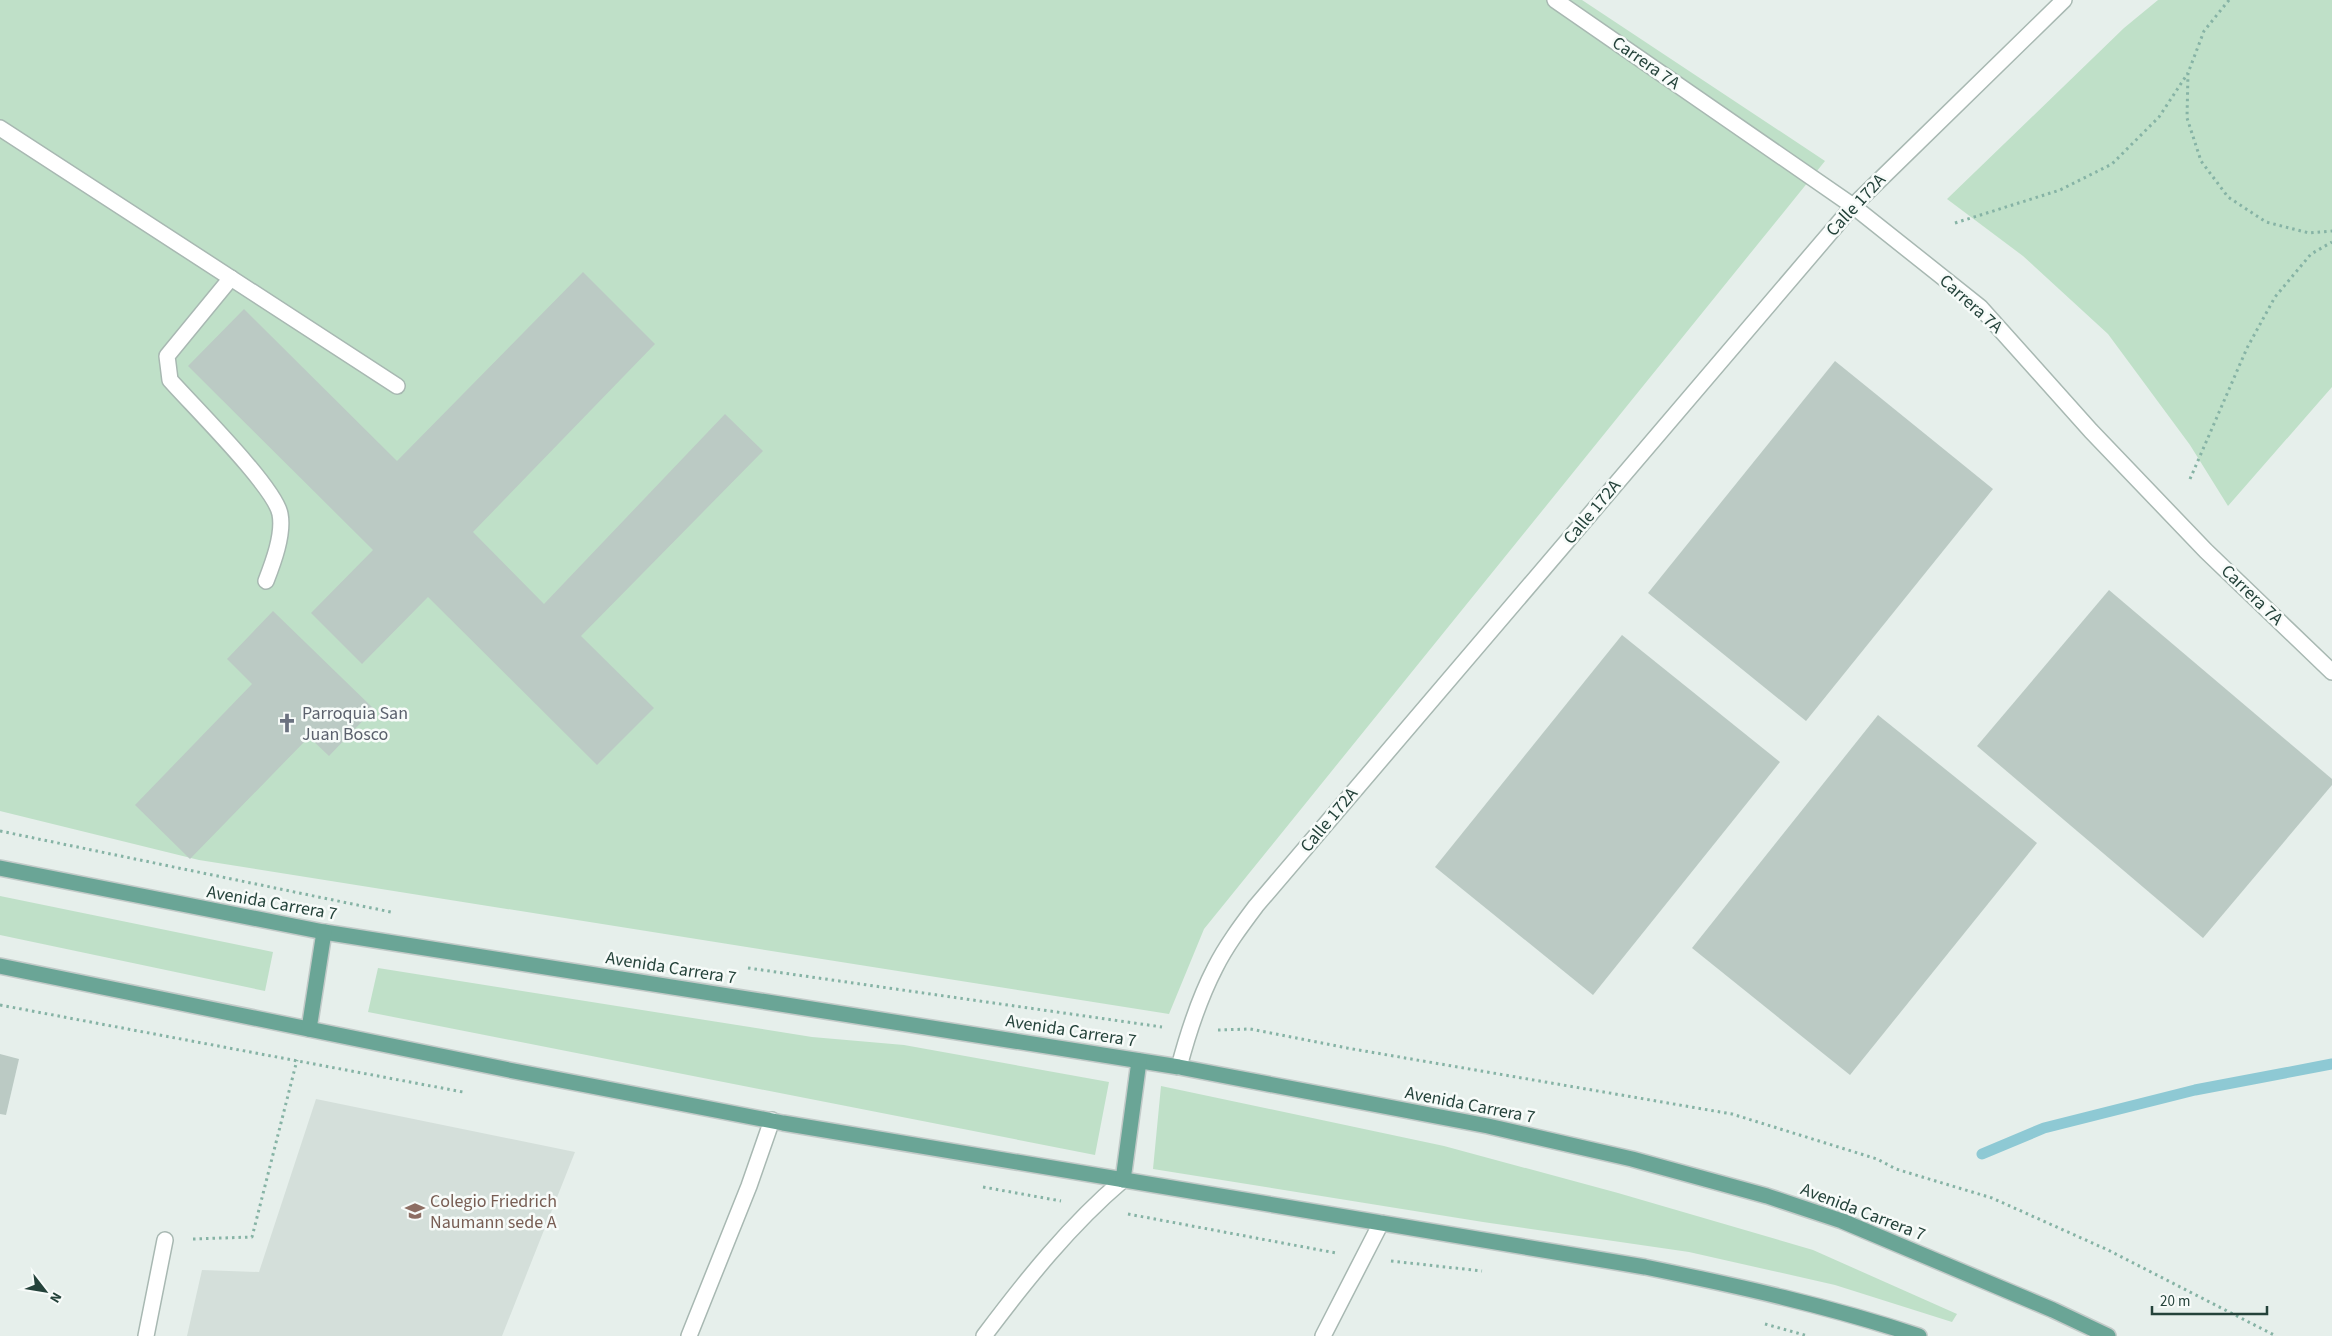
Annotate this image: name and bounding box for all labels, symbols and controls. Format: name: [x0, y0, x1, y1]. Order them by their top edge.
street label: Carrera 7A: [1607, 30, 1685, 96]
street label: Calle 172A: [1820, 168, 1892, 242]
street label: Carrera 7A: [1934, 269, 2008, 339]
street label: Calle 172A: [1557, 474, 1627, 550]
street label: Carrera 7A: [2215, 559, 2289, 631]
place label: Parroquia San Juan Bosco: [302, 701, 408, 747]
church icon: Parroquia San Juan Bosco: [276, 712, 298, 734]
street label: Calle 172A: [1294, 782, 1364, 858]
street label: Avenida Carrera 7: [205, 879, 339, 927]
street label: Avenida Carrera 7: [604, 945, 738, 991]
street label: Avenida Carrera 7: [1004, 1008, 1138, 1054]
street label: Avenida Carrera 7: [1403, 1080, 1537, 1130]
street label: Avenida Carrera 7: [1797, 1177, 1929, 1247]
place label: Colegio Friedrich Naumann sede A: [430, 1189, 557, 1235]
school or university icon: Colegio Friedrich Naumann sede A: [404, 1200, 426, 1222]
north arrow: [20, 1266, 70, 1316]
scale bar: [2152, 1284, 2267, 1316]
text: N: [44, 1288, 66, 1306]
text: 20 m: [2160, 1291, 2190, 1312]

